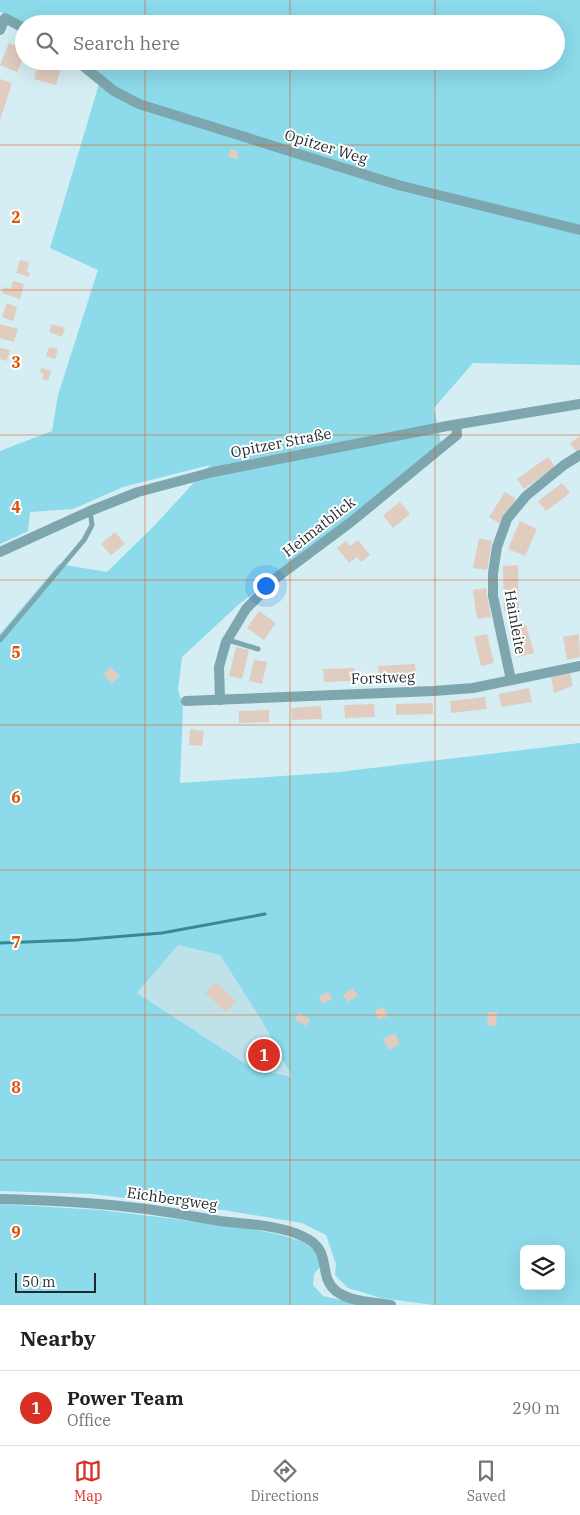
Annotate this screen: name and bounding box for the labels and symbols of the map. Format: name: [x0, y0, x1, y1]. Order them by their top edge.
street label: Opitzer Weg: [282, 125, 370, 168]
text: 2: [11, 207, 21, 227]
text: 3: [11, 352, 21, 372]
street label: Opitzer Straße: [229, 423, 333, 462]
street label: Heimatblick: [279, 492, 359, 561]
text: 4: [11, 497, 21, 517]
your location: [253, 573, 279, 599]
street label: Hainleite: [501, 588, 530, 656]
text: 5: [11, 642, 21, 662]
street label: Forstweg: [351, 667, 415, 688]
text: 6: [11, 787, 21, 807]
text: 7: [11, 932, 21, 952]
pin: 1: [248, 1036, 280, 1074]
text: 8: [11, 1077, 21, 1097]
street label: Eichbergweg: [126, 1183, 219, 1214]
text: 9: [11, 1222, 21, 1242]
scale bar: [15, 1270, 96, 1293]

